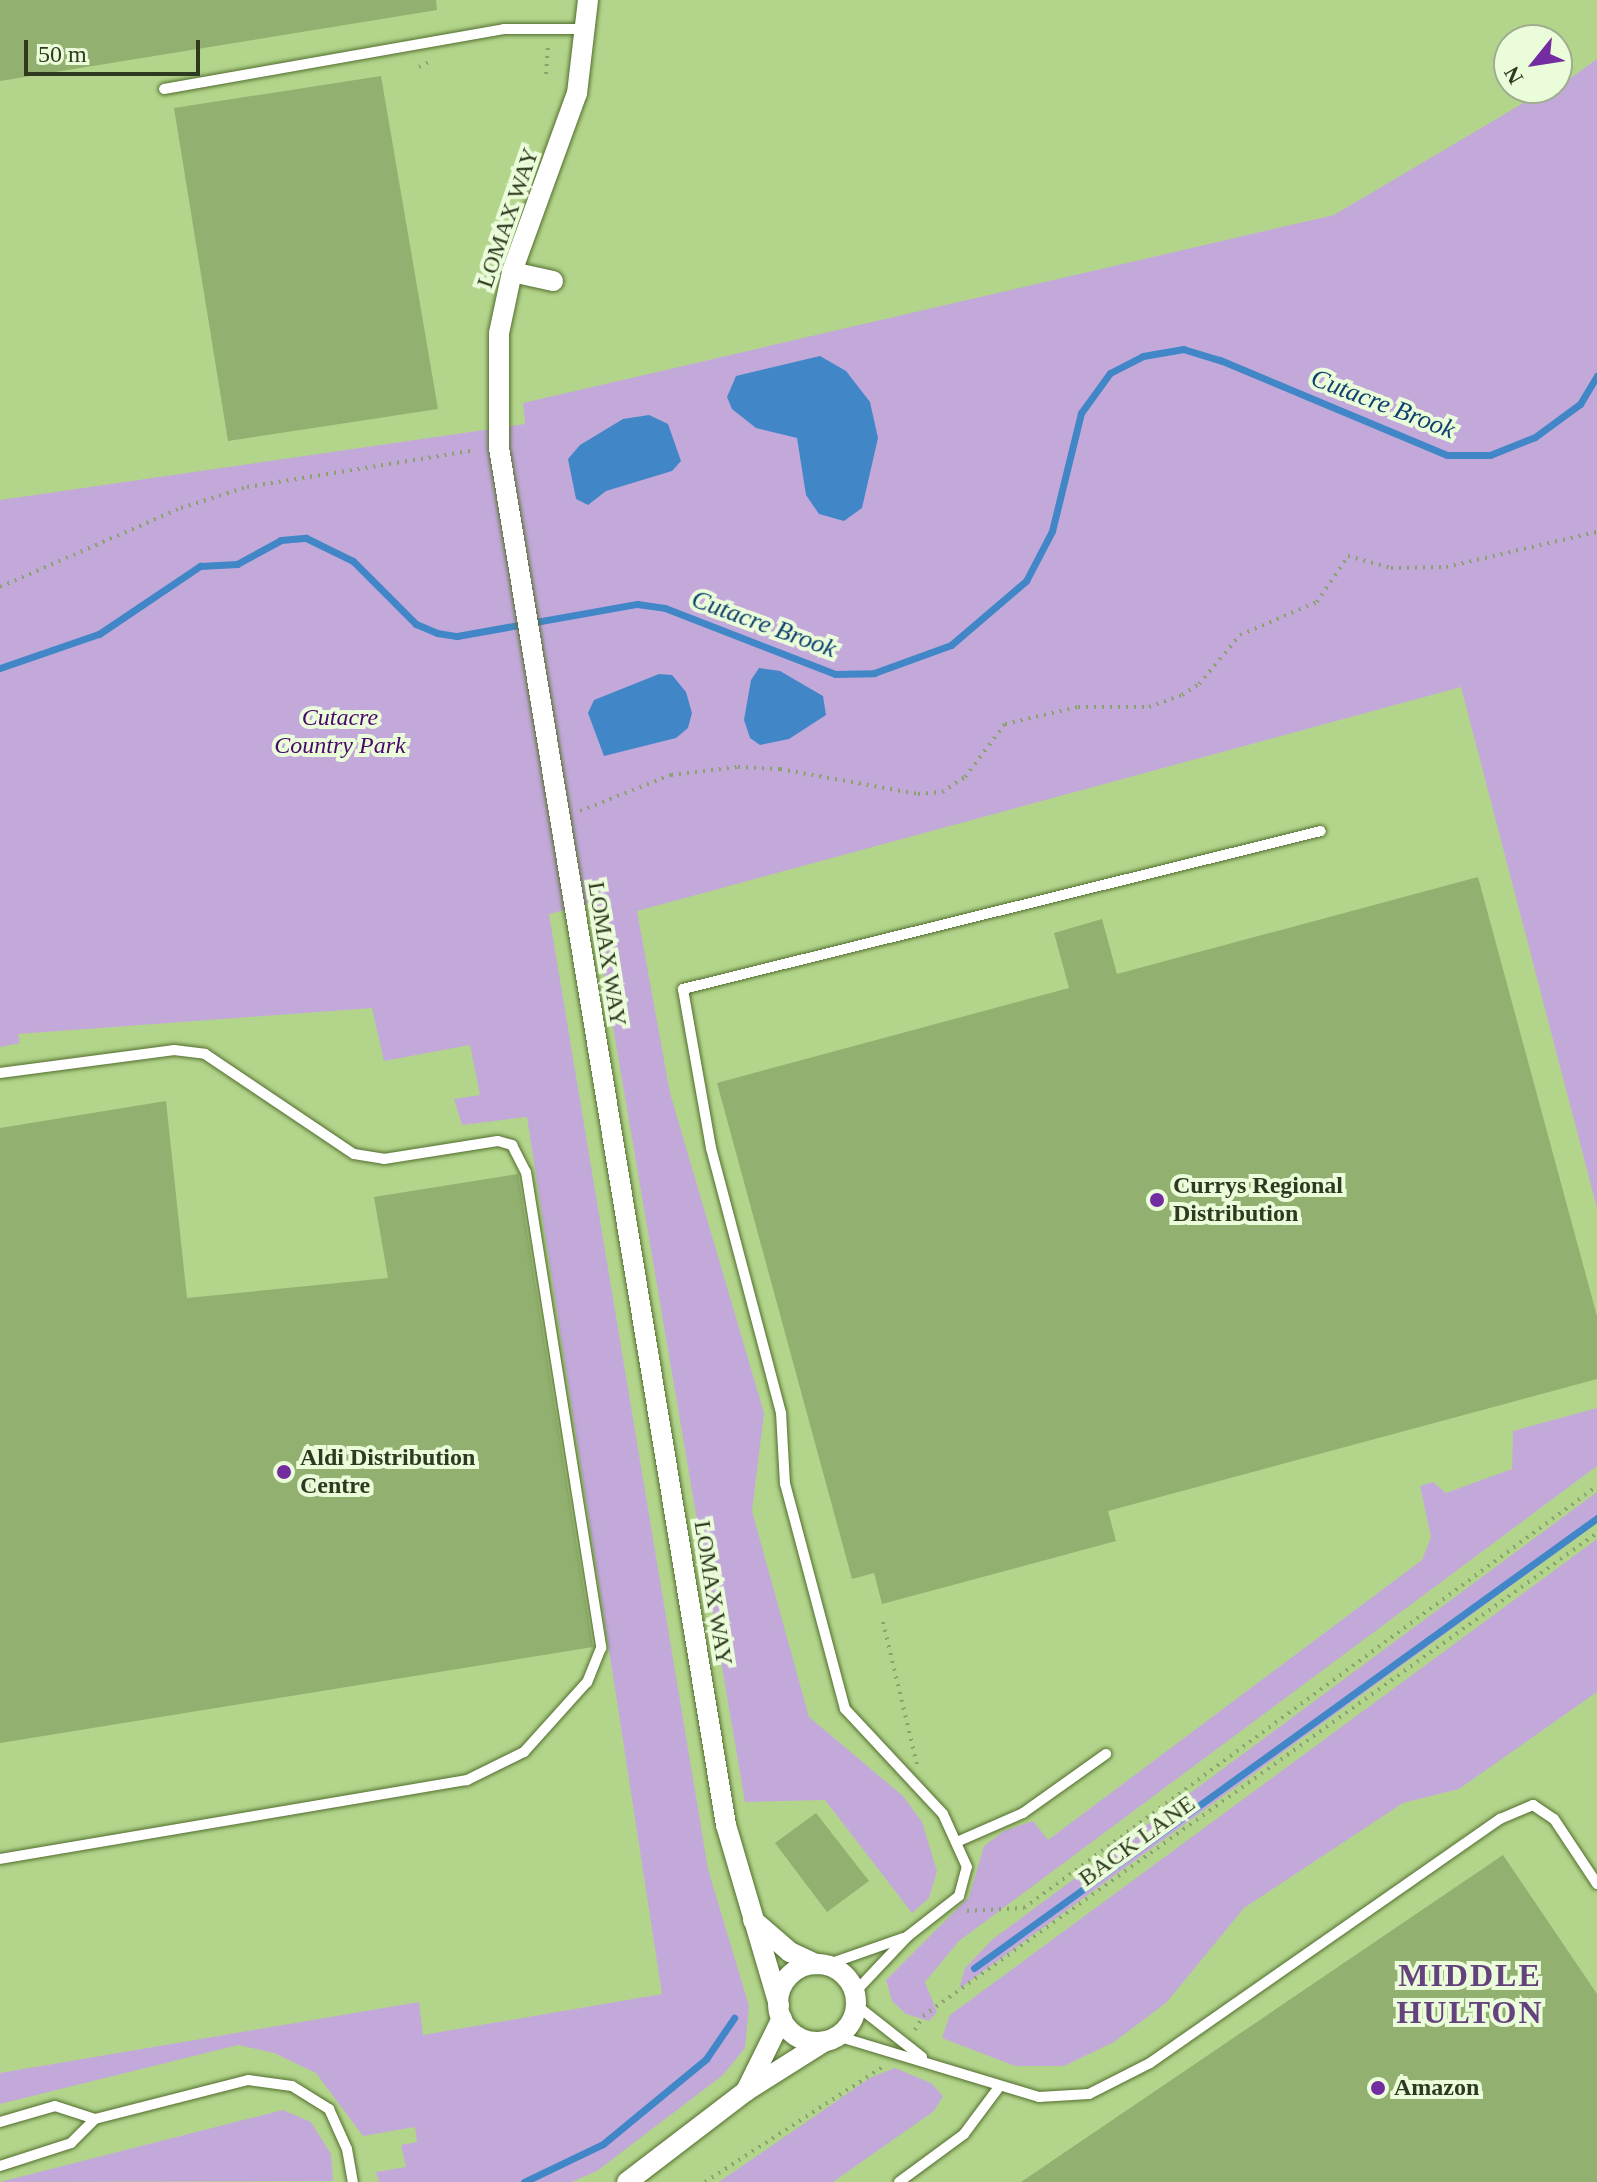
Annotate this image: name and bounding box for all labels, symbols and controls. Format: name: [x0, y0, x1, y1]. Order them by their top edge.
scale bar: [28, 24, 204, 74]
north arrow: [1493, 24, 1573, 104]
text: 50 m: [38, 41, 87, 67]
text: N: [1499, 62, 1528, 88]
street label: LOMAX WAY: [471, 144, 545, 292]
water label: Cutacre Brook: [1307, 362, 1459, 446]
water label: Cutacre Brook: [687, 583, 841, 665]
park label: Cutacre Country Park: [274, 704, 406, 760]
street label: LOMAX WAY: [581, 879, 633, 1029]
place label: Currys Regional Distribution: [1173, 1172, 1343, 1228]
marker: Currys Regional Distribution: [1148, 1191, 1166, 1209]
place label: Aldi Distribution Centre: [300, 1444, 475, 1500]
marker: Aldi Distribution Centre: [275, 1463, 293, 1481]
street label: LOMAX WAY: [687, 1518, 739, 1668]
street label: BACK LANE: [1073, 1789, 1201, 1893]
district label: MIDDLE HULTON: [1396, 1957, 1544, 2032]
place label: Amazon: [1394, 2074, 1479, 2102]
marker: Amazon: [1369, 2079, 1387, 2097]

